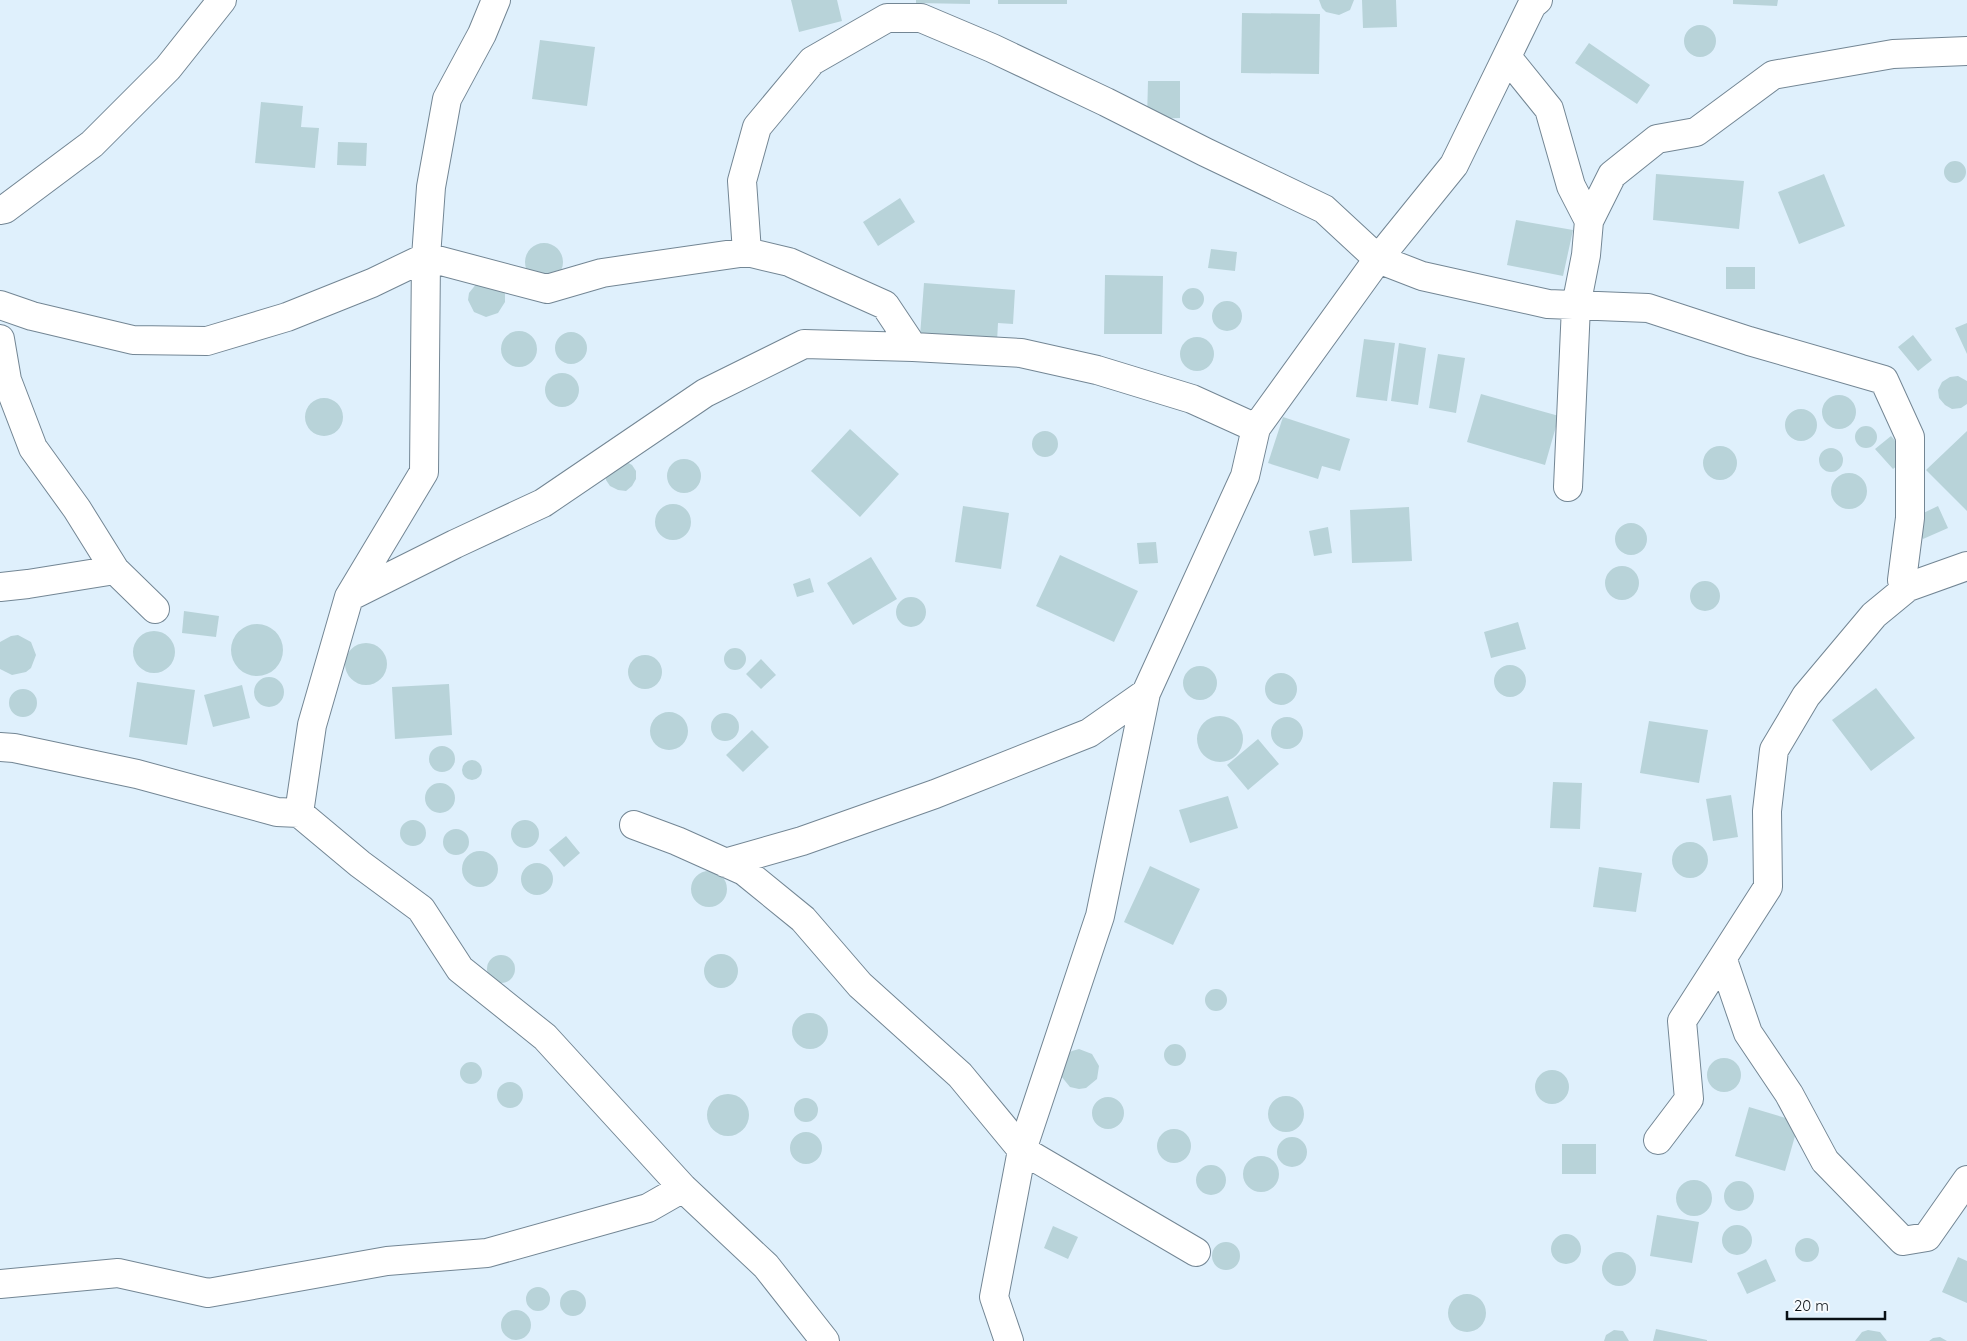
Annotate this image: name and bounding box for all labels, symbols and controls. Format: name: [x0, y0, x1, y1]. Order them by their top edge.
scale bar: [1787, 1288, 1884, 1320]
text: 20 m: [1794, 1296, 1829, 1315]

